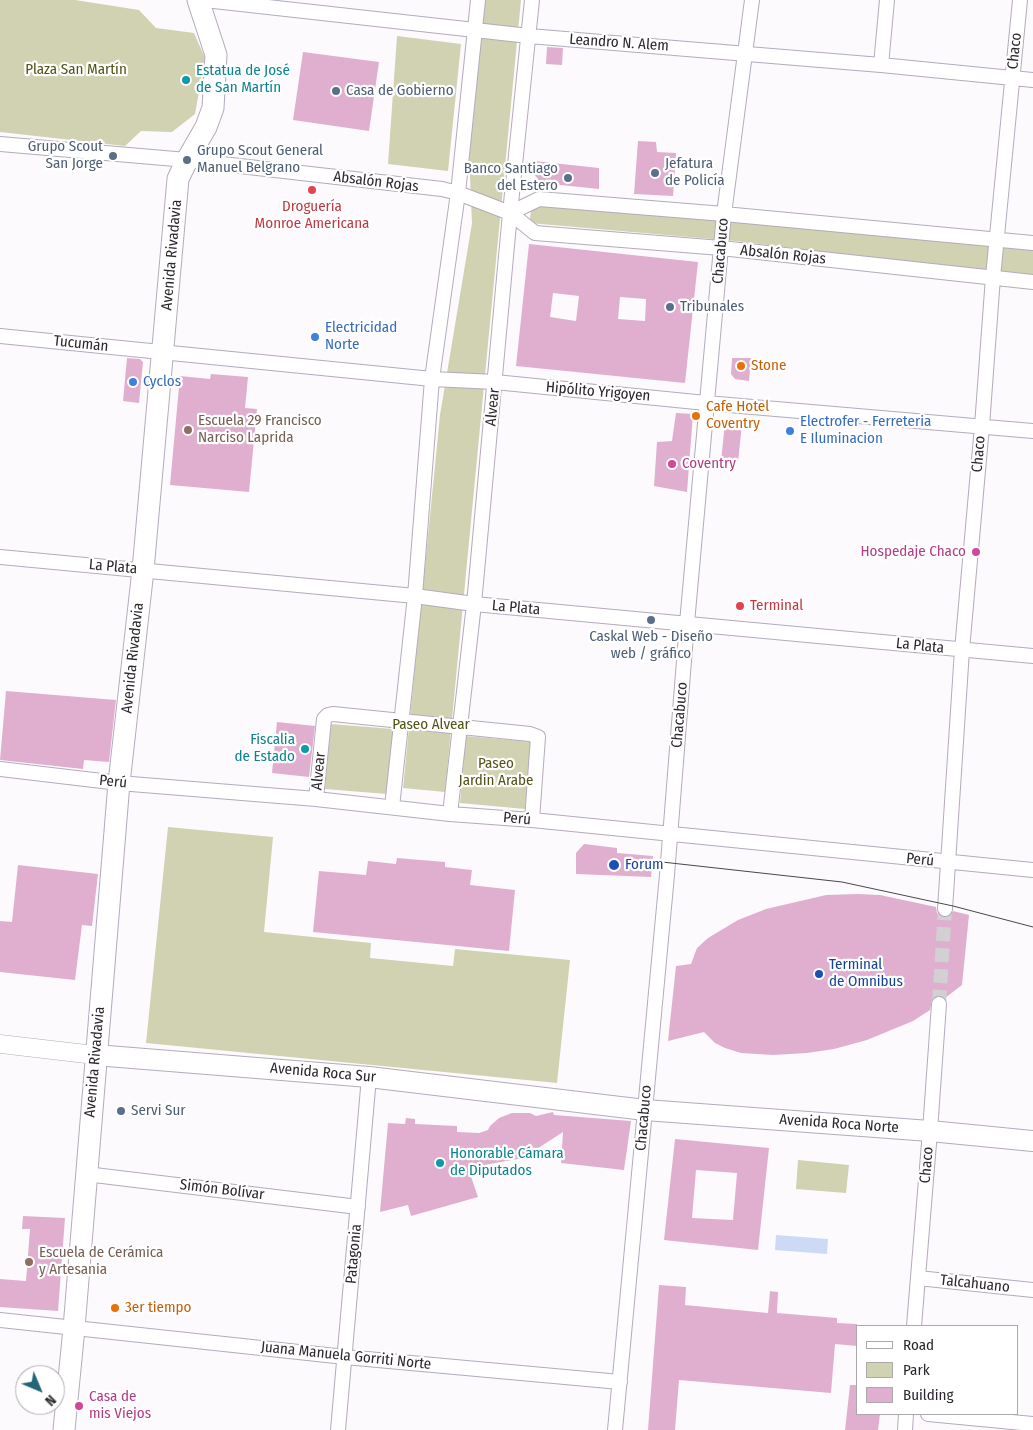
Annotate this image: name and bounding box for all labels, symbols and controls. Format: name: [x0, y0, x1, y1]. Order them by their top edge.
street label: Leandro N. Alem: [569, 31, 669, 55]
street label: Chaco: [1004, 32, 1026, 70]
park label: Plaza San Martín: [25, 61, 127, 79]
place label: Estatua de José de San Martín: [196, 62, 290, 97]
marker: Estatua de José de San Martín: [180, 74, 192, 86]
place label: Casa de Gobierno: [346, 82, 454, 100]
marker: Casa de Gobierno: [330, 85, 342, 97]
place label: Grupo Scout San Jorge: [28, 138, 103, 173]
place label: Grupo Scout General Manuel Belgrano: [197, 142, 323, 177]
marker: Grupo Scout San Jorge: [107, 150, 119, 162]
marker: Grupo Scout General Manuel Belgrano: [181, 154, 193, 166]
place label: Jefatura de Policía: [665, 155, 725, 190]
place label: Banco Santiago del Estero: [464, 160, 558, 195]
marker: Jefatura de Policía: [649, 167, 661, 179]
street label: Absalón Rojas: [332, 168, 420, 196]
marker: Banco Santiago del Estero: [562, 172, 574, 184]
marker: Droguería Monroe Americana: [306, 184, 318, 196]
place label: Droguería Monroe Americana: [255, 198, 369, 233]
street label: Avenida Rivadavia: [158, 199, 186, 311]
street label: Chacabuco: [709, 217, 733, 285]
street label: Absalón Rojas: [739, 242, 827, 268]
place label: Tribunales: [680, 298, 744, 316]
marker: Tribunales: [664, 301, 676, 313]
place label: Electricidad Norte: [325, 319, 397, 354]
marker: Electricidad Norte: [309, 331, 321, 343]
street label: Tucumán: [53, 332, 109, 356]
place label: Stone: [751, 357, 786, 375]
marker: Stone: [735, 360, 747, 372]
place label: Cyclos: [143, 373, 181, 391]
marker: Cyclos: [127, 376, 139, 388]
street label: Hipólito Yrigoyen: [545, 378, 651, 406]
street label: Alvear: [482, 387, 504, 427]
place label: Cafe Hotel Coventry: [706, 398, 769, 433]
marker: Cafe Hotel Coventry: [690, 410, 702, 422]
place label: Escuela 29 Francisco Narciso Laprida: [198, 412, 322, 447]
place label: Electrofer - Ferreteria E Iluminacion: [800, 413, 931, 448]
marker: Escuela 29 Francisco Narciso Laprida: [182, 424, 194, 436]
marker: Electrofer - Ferreteria E Iluminacion: [784, 425, 796, 437]
street label: Chaco: [968, 435, 990, 473]
place label: Coventry: [682, 455, 736, 473]
marker: Coventry: [666, 458, 678, 470]
place label: Hospedaje Chaco: [861, 543, 966, 561]
marker: Hospedaje Chaco: [970, 546, 982, 558]
street label: La Plata: [88, 556, 138, 578]
street label: La Plata: [491, 597, 541, 619]
place label: Terminal: [750, 597, 803, 615]
marker: Terminal: [734, 600, 746, 612]
street label: Avenida Rivadavia: [118, 602, 148, 714]
marker: Caskal Web - Diseño web / gráfico: [645, 614, 657, 626]
place label: Caskal Web - Diseño web / gráfico: [589, 628, 713, 663]
street label: La Plata: [895, 635, 945, 657]
street label: Chacabuco: [668, 681, 692, 749]
park label: Paseo Alvear: [392, 716, 470, 734]
place label: Fiscalia de Estado: [235, 731, 295, 766]
marker: Fiscalia de Estado: [299, 743, 311, 755]
street label: Alvear: [308, 751, 330, 791]
park label: Paseo Jardin Arabe: [459, 755, 533, 790]
street label: Perú: [98, 772, 128, 792]
street label: Perú: [502, 809, 532, 829]
street label: Perú: [905, 850, 935, 870]
place label: Forum: [625, 856, 664, 874]
marker: Forum: [607, 858, 621, 872]
place label: Terminal de Omnibus: [829, 956, 903, 991]
marker: Terminal de Omnibus: [813, 968, 825, 980]
street label: Avenida Rivadavia: [81, 1006, 109, 1118]
street label: Avenida Roca Sur: [269, 1059, 377, 1087]
street label: Chacabuco: [632, 1084, 656, 1152]
place label: Servi Sur: [131, 1102, 186, 1120]
marker: Servi Sur: [115, 1105, 127, 1117]
street label: Avenida Roca Norte: [779, 1111, 899, 1137]
place label: Honorable Cámara de Diputados: [450, 1145, 564, 1180]
street label: Chaco: [916, 1146, 938, 1184]
marker: Honorable Cámara de Diputados: [434, 1157, 446, 1169]
street label: Simón Bolívar: [179, 1176, 265, 1204]
street label: Patagonia: [342, 1223, 366, 1285]
place label: Escuela de Cerámica y Artesania: [39, 1244, 163, 1279]
marker: Escuela de Cerámica y Artesania: [23, 1256, 35, 1268]
street label: Talcahuano: [939, 1271, 1011, 1297]
place label: 3er tiempo: [125, 1299, 191, 1317]
marker: 3er tiempo: [109, 1302, 121, 1314]
legend: [856, 1325, 1018, 1415]
text: Road: [903, 1336, 934, 1354]
street label: Juana Manuela Gorriti Norte: [260, 1338, 432, 1374]
text: Park: [903, 1361, 930, 1379]
north arrow: [15, 1365, 65, 1415]
text: Building: [903, 1386, 954, 1404]
place label: Casa de mis Viejos: [89, 1388, 151, 1423]
text: N: [41, 1391, 59, 1409]
marker: Casa de mis Viejos: [73, 1400, 85, 1412]

